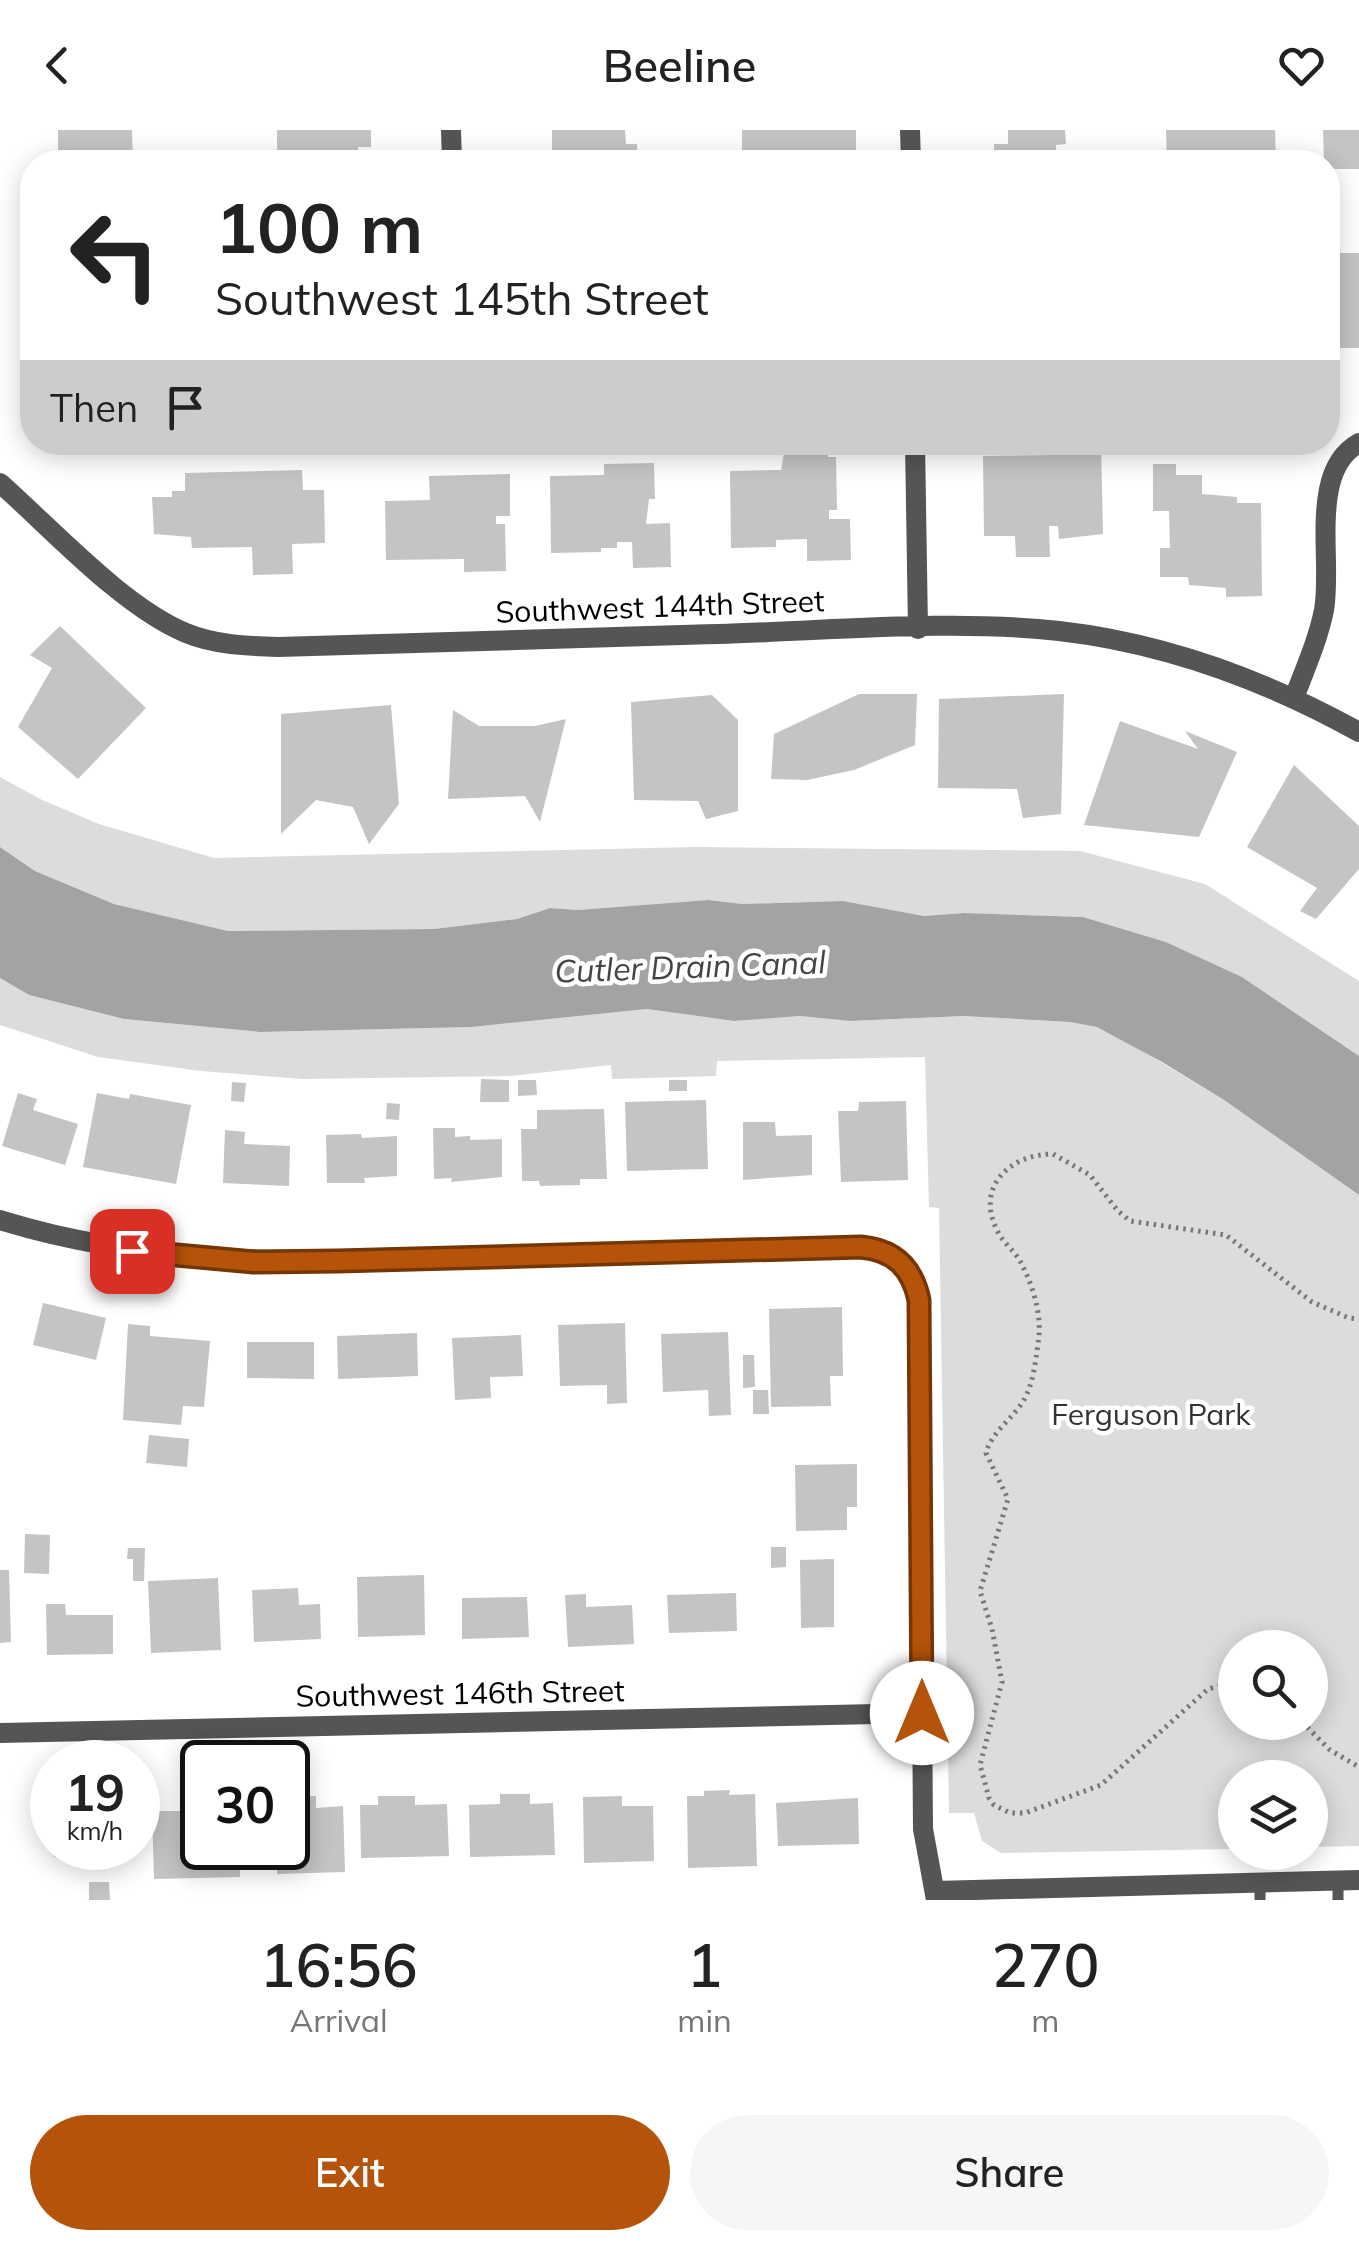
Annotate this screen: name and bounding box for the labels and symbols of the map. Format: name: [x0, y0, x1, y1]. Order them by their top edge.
street label: Southwest 144th Street: [495, 581, 825, 631]
water label: Cutler Drain Canal: [554, 941, 827, 991]
pin: [90, 1209, 175, 1294]
park label: Ferguson Park: [1051, 1395, 1251, 1433]
position arrow: [870, 1661, 974, 1765]
street label: Southwest 146th Street: [295, 1671, 625, 1715]
speed limit sign: 30: [180, 1740, 310, 1870]

